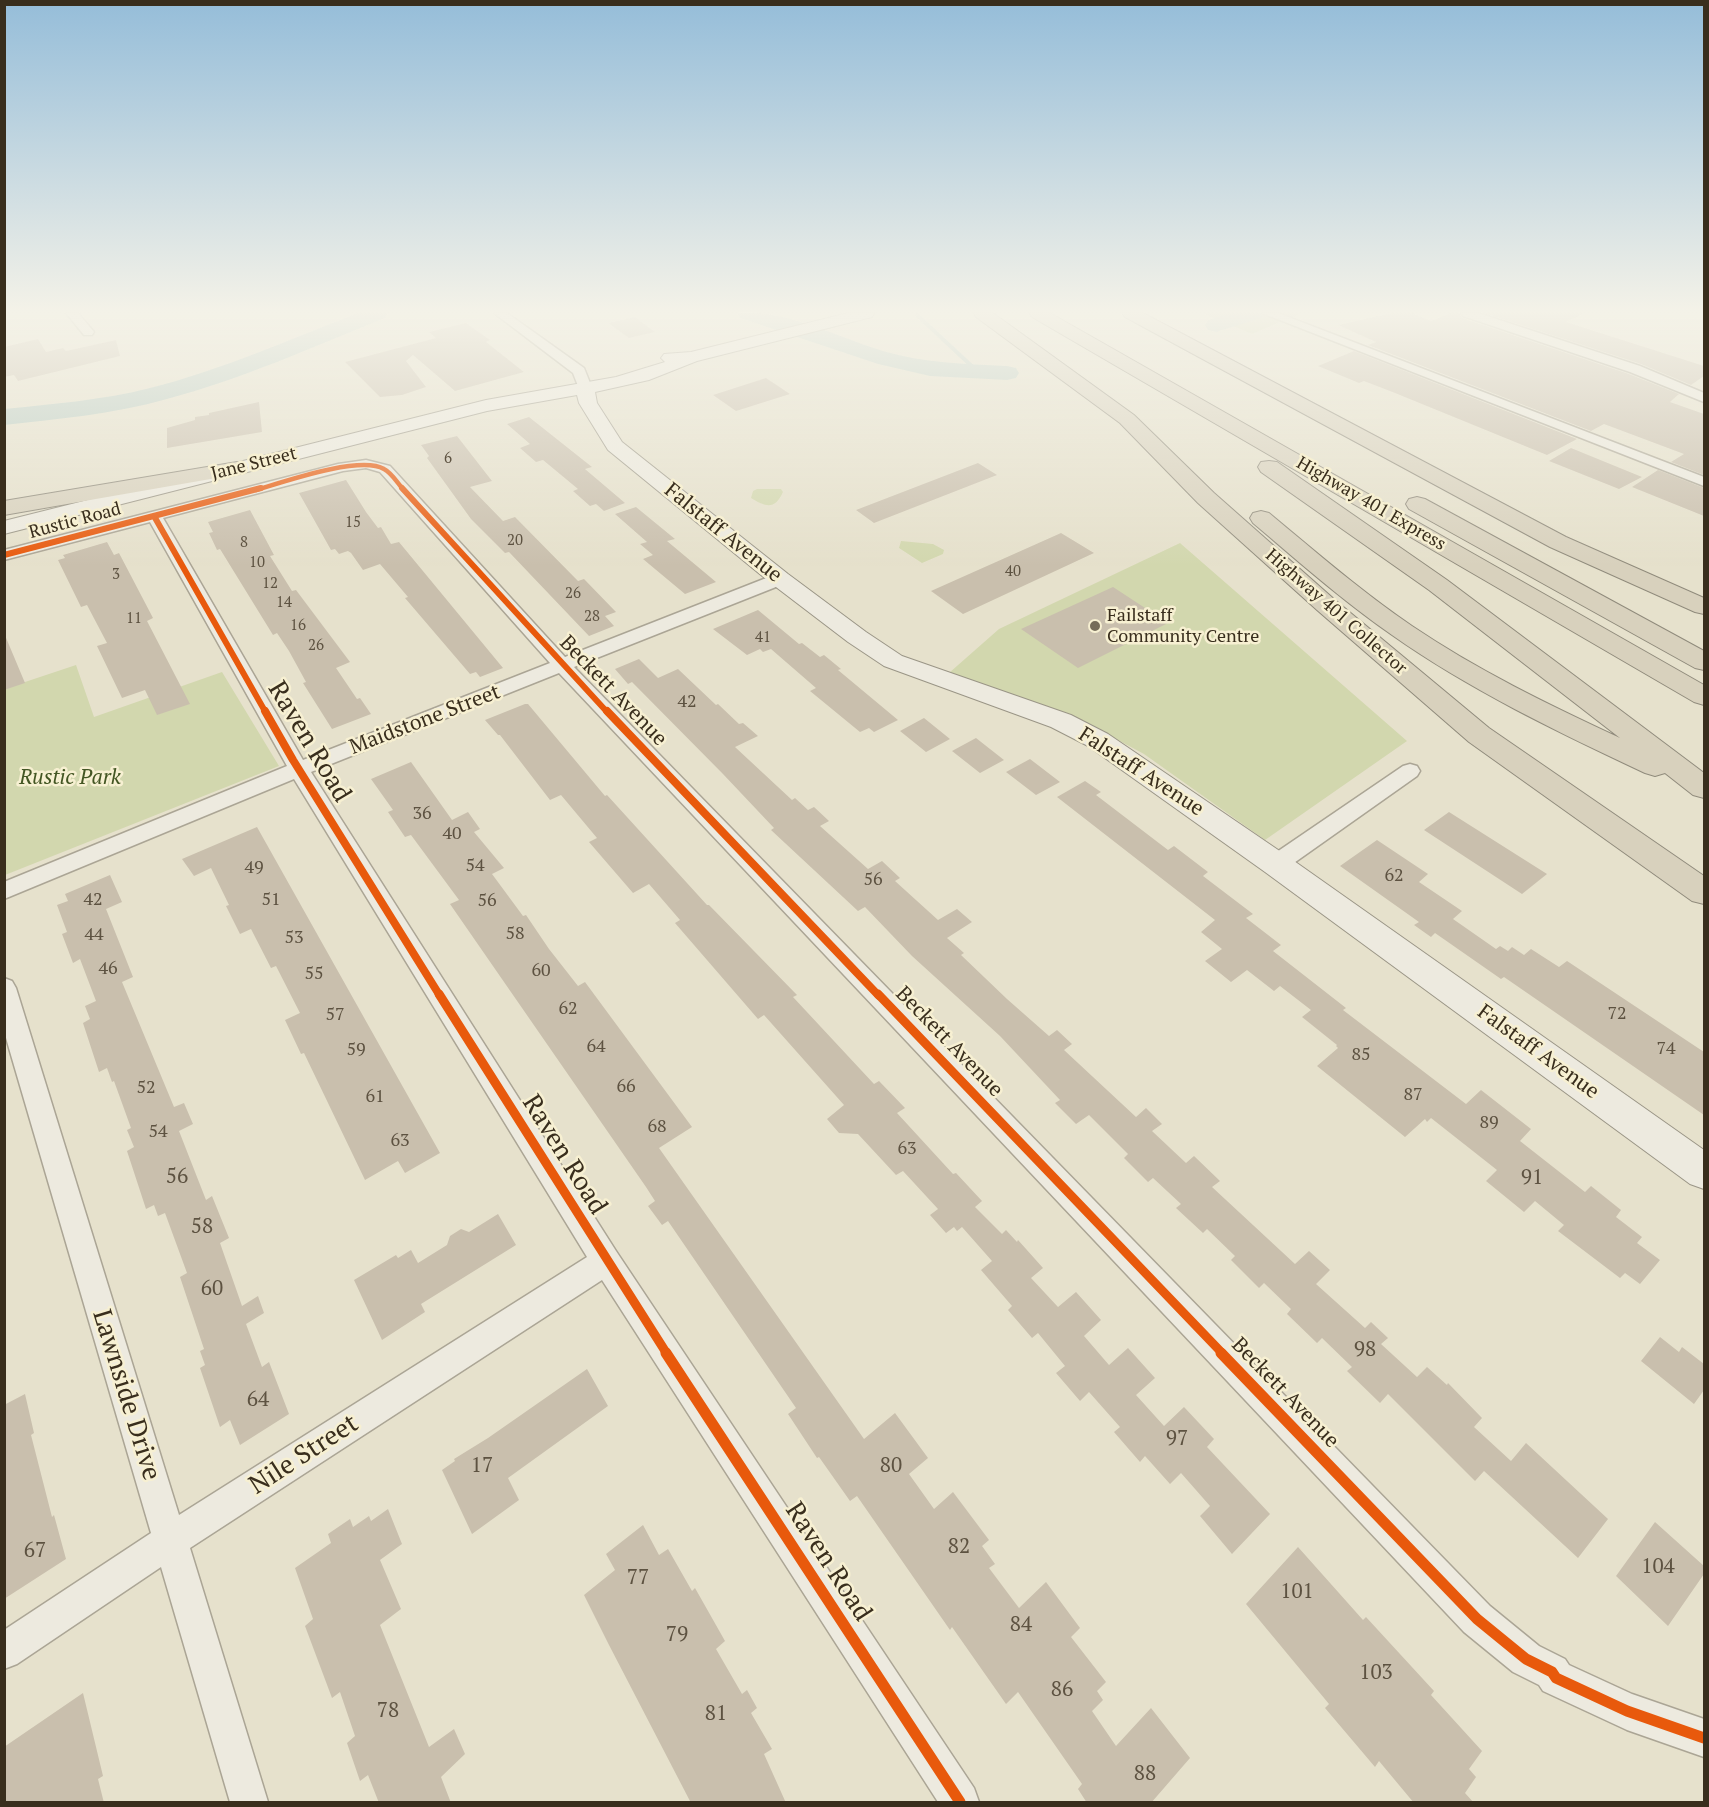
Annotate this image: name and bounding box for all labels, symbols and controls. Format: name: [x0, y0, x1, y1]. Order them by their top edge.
street label: Jane Street: [209, 443, 299, 485]
house number: 6: [444, 450, 452, 468]
street label: Highway 401 Express: [1292, 452, 1450, 556]
street label: Falstaff Avenue: [659, 478, 787, 588]
street label: Rustic Road: [27, 498, 123, 544]
house number: 15: [345, 514, 361, 532]
house number: 20: [507, 532, 523, 550]
house number: 8: [240, 534, 248, 552]
street label: Highway 401 Collector: [1261, 545, 1411, 679]
house number: 10: [249, 554, 265, 572]
house number: 40: [1005, 563, 1021, 581]
house number: 3: [112, 566, 120, 584]
house number: 12: [262, 575, 278, 593]
house number: 26: [565, 585, 581, 603]
house number: 14: [276, 594, 292, 612]
place label: Failstaff Community Centre: [1107, 605, 1259, 648]
house number: 28: [584, 608, 600, 626]
house number: 11: [126, 610, 142, 628]
house number: 16: [290, 617, 306, 635]
marker: Failstaff Community Centre: [1088, 619, 1102, 633]
house number: 41: [755, 629, 771, 647]
street label: Beckett Avenue: [554, 631, 672, 751]
house number: 26: [308, 637, 324, 655]
street label: Raven Road: [261, 676, 357, 808]
street label: Maidstone Street: [346, 680, 504, 760]
house number: 42: [677, 691, 697, 713]
street label: Falstaff Avenue: [1074, 722, 1208, 822]
park label: Rustic Park: [19, 765, 121, 791]
house number: 36: [412, 803, 432, 825]
house number: 40: [442, 823, 462, 845]
house number: 54: [465, 855, 485, 877]
house number: 49: [244, 857, 264, 879]
house number: 62: [1384, 865, 1404, 887]
house number: 56: [863, 869, 883, 891]
house number: 42: [83, 889, 103, 911]
house number: 51: [261, 889, 281, 911]
house number: 56: [477, 890, 497, 912]
house number: 58: [505, 923, 525, 945]
house number: 44: [84, 924, 104, 946]
house number: 53: [284, 927, 304, 949]
house number: 46: [98, 958, 118, 980]
house number: 60: [531, 960, 551, 982]
house number: 55: [304, 963, 324, 985]
street label: Beckett Avenue: [890, 982, 1008, 1102]
house number: 62: [558, 998, 578, 1020]
street label: Falstaff Avenue: [1472, 999, 1604, 1105]
house number: 72: [1607, 1003, 1627, 1025]
house number: 57: [325, 1004, 345, 1026]
house number: 64: [586, 1036, 606, 1058]
house number: 74: [1656, 1038, 1676, 1060]
house number: 59: [346, 1039, 366, 1061]
house number: 85: [1351, 1044, 1371, 1066]
house number: 66: [616, 1076, 636, 1098]
house number: 52: [136, 1077, 156, 1099]
house number: 87: [1403, 1084, 1423, 1106]
house number: 61: [365, 1086, 385, 1108]
street label: Raven Road: [515, 1089, 613, 1221]
house number: 89: [1479, 1112, 1499, 1134]
house number: 68: [647, 1116, 667, 1138]
house number: 54: [148, 1121, 168, 1143]
house number: 63: [390, 1130, 410, 1152]
house number: 63: [897, 1138, 917, 1160]
house number: 56: [166, 1164, 188, 1190]
house number: 91: [1521, 1165, 1543, 1191]
house number: 58: [191, 1214, 213, 1240]
house number: 60: [201, 1276, 223, 1302]
street label: Lawnside Drive: [85, 1306, 167, 1484]
street label: Beckett Avenue: [1226, 1333, 1344, 1453]
house number: 98: [1354, 1337, 1376, 1363]
house number: 64: [247, 1387, 269, 1413]
street label: Nile Street: [244, 1408, 364, 1502]
house number: 97: [1166, 1426, 1188, 1452]
house number: 17: [471, 1453, 493, 1479]
house number: 80: [880, 1453, 902, 1479]
street label: Raven Road: [778, 1497, 878, 1627]
house number: 82: [948, 1534, 970, 1560]
house number: 67: [24, 1538, 46, 1564]
house number: 104: [1641, 1554, 1675, 1580]
house number: 77: [627, 1565, 649, 1591]
house number: 101: [1280, 1579, 1314, 1605]
house number: 84: [1010, 1612, 1032, 1638]
house number: 79: [666, 1622, 688, 1648]
house number: 103: [1359, 1660, 1393, 1686]
house number: 86: [1051, 1677, 1073, 1703]
house number: 78: [377, 1698, 399, 1724]
house number: 81: [705, 1701, 727, 1727]
house number: 88: [1134, 1761, 1156, 1787]

